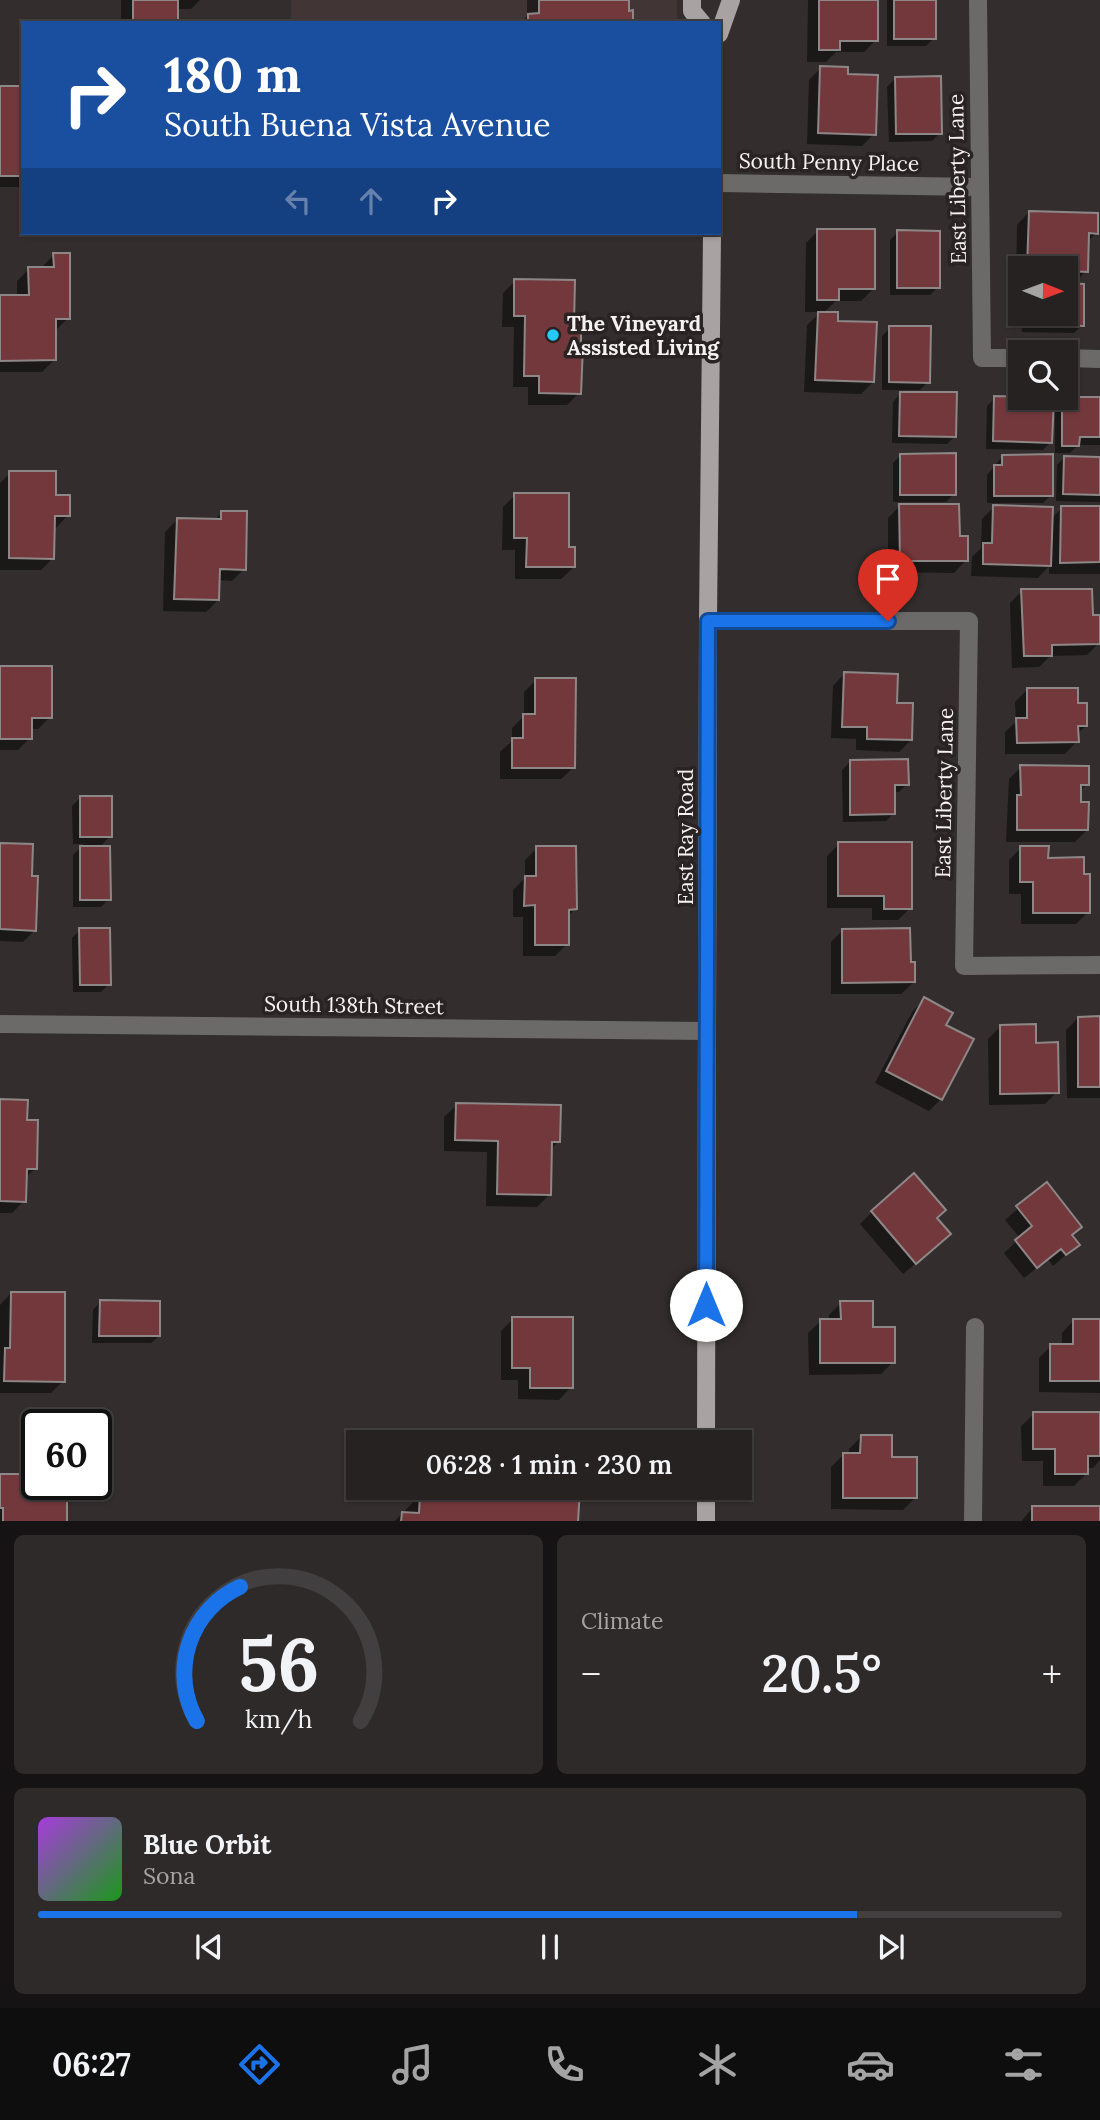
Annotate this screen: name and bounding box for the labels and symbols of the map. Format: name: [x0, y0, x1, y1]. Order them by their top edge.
street label: East Liberty Lane: [942, 94, 972, 264]
street label: South Penny Place: [739, 147, 919, 177]
north arrow: [1008, 256, 1078, 326]
place label: The Vineyard Assisted Living: [567, 310, 720, 361]
marker: The Vineyard Assisted Living: [545, 327, 561, 343]
pin: [858, 549, 918, 621]
street label: East Liberty Lane: [929, 708, 959, 878]
street label: East Ray Road: [672, 769, 699, 905]
street label: South 138th Street: [264, 990, 445, 1020]
position arrow: [669, 1268, 743, 1342]
speed limit sign: 60: [21, 1409, 112, 1500]

